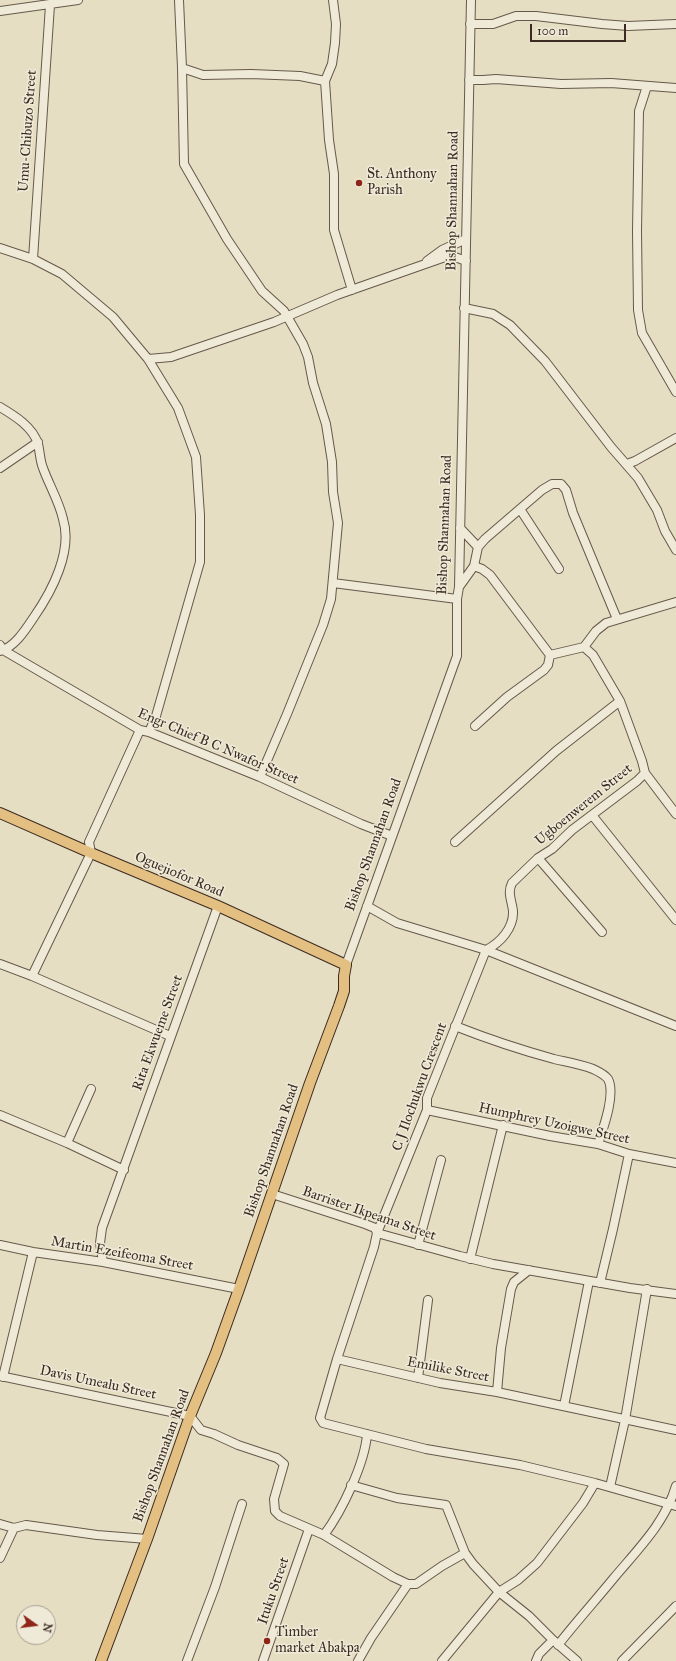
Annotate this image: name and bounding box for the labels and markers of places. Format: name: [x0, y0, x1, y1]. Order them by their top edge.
place label: St. Anthony Parish: [367, 167, 437, 200]
marker: St. Anthony Parish: [354, 178, 364, 188]
place label: Timber market Abakpa: [275, 1625, 360, 1658]
marker: Timber market Abakpa: [262, 1636, 272, 1646]

